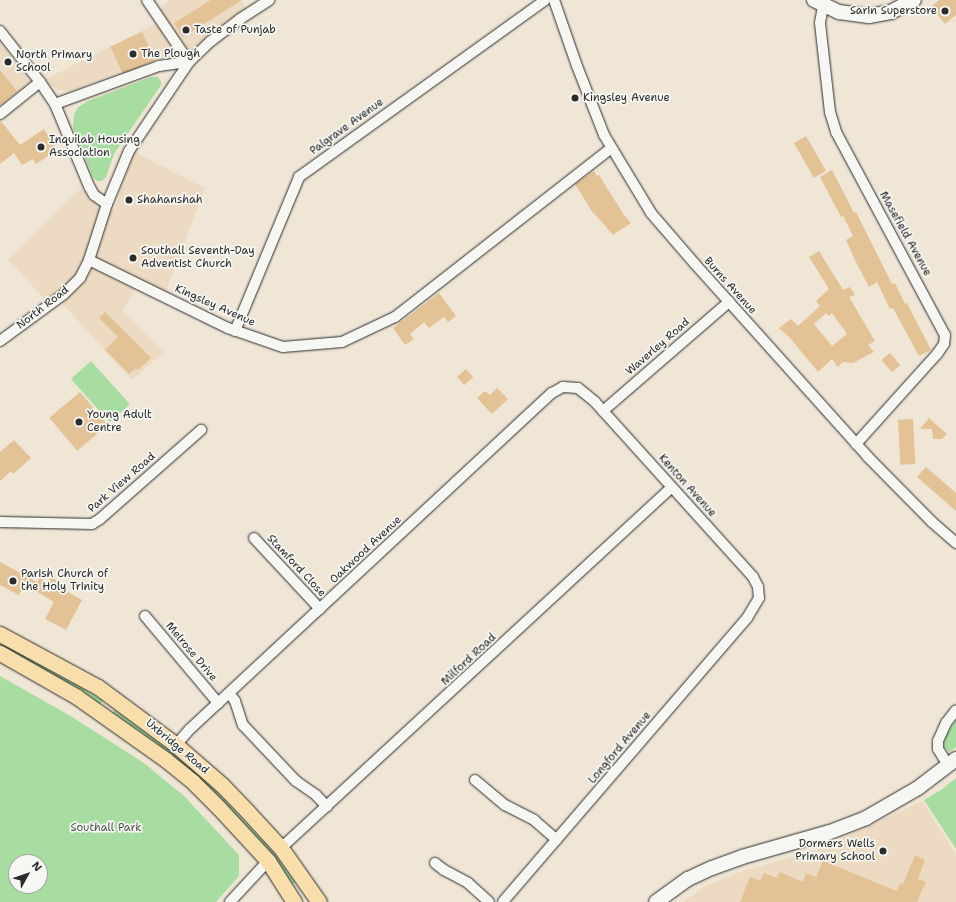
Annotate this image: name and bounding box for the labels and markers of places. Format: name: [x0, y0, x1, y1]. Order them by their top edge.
place label: Sarin Superstore: [850, 4, 937, 18]
marker: Sarin Superstore: [940, 6, 950, 16]
place label: Taste of Punjab: [194, 23, 276, 37]
marker: Taste of Punjab: [181, 25, 191, 35]
place label: The Plough: [141, 47, 200, 61]
place label: North Primary School: [16, 49, 92, 75]
marker: The Plough: [128, 49, 138, 59]
marker: North Primary School: [3, 57, 13, 67]
place label: Kingsley Avenue: [583, 91, 670, 105]
marker: Kingsley Avenue: [570, 93, 580, 103]
place label: Inquilab Housing Association: [49, 134, 140, 160]
marker: Inquilab Housing Association: [36, 142, 46, 152]
place label: Shahanshah: [137, 193, 203, 207]
marker: Shahanshah: [124, 195, 134, 205]
place label: Southall Seventh-Day Adventist Church: [141, 245, 255, 271]
marker: Southall Seventh-Day Adventist Church: [128, 253, 138, 263]
place label: Young Adult Centre: [87, 409, 152, 435]
marker: Young Adult Centre: [74, 417, 84, 427]
place label: Parish Church of the Holy Trinity: [21, 568, 108, 594]
marker: Parish Church of the Holy Trinity: [8, 576, 18, 586]
place label: Dormers Wells Primary School: [795, 838, 875, 864]
marker: Dormers Wells Primary School: [878, 846, 888, 856]

